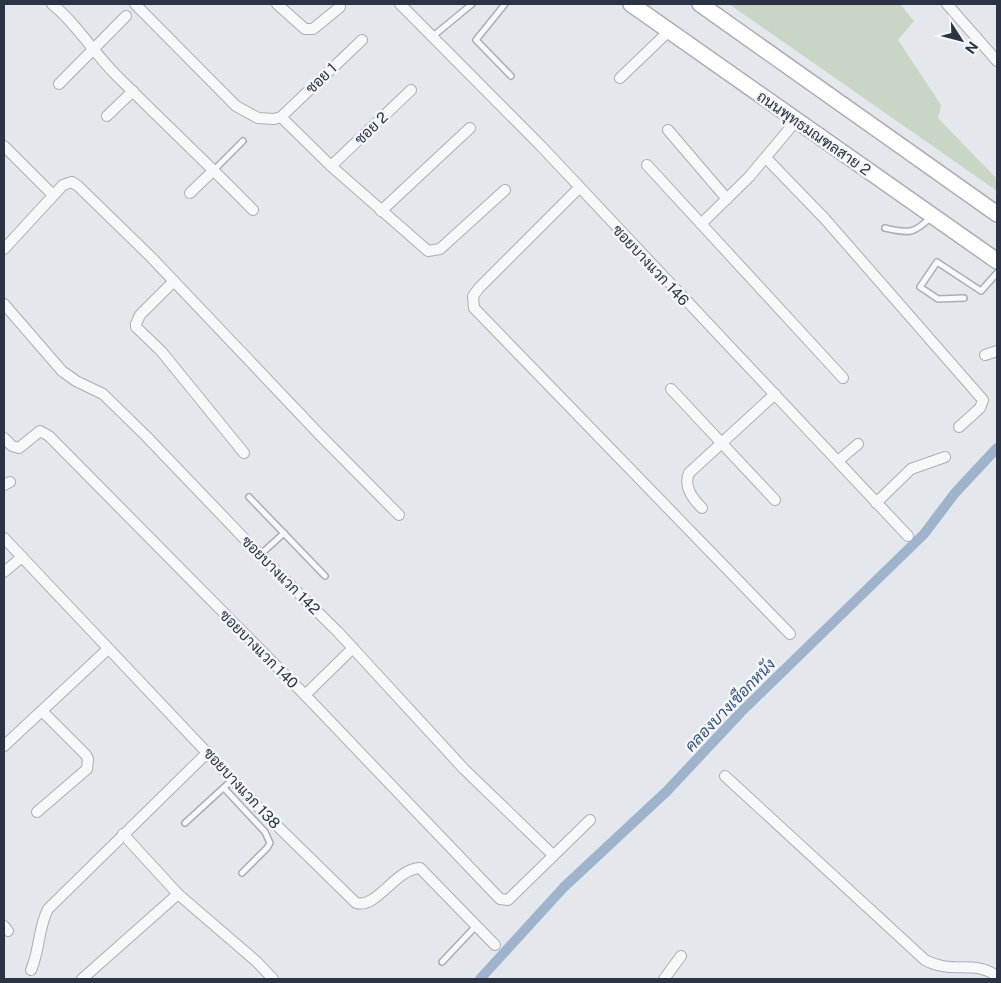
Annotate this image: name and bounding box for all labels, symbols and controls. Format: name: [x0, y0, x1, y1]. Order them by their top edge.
north arrow: [936, 15, 986, 65]
text: N: [962, 39, 981, 57]
street label: ซอย 1: [302, 59, 340, 97]
street label: ถนนพุทธมณฑลสาย 2: [752, 87, 874, 181]
street label: ซอย 2: [351, 108, 391, 148]
street label: ซอยบางแวก 146: [609, 221, 693, 309]
street label: ซอยบางแวก 142: [238, 532, 324, 618]
street label: ซอยบางแวก 140: [216, 606, 302, 692]
water label: คลองบางเชือกหนัง: [679, 653, 779, 755]
street label: ซอยบางแวก 138: [200, 744, 284, 832]

